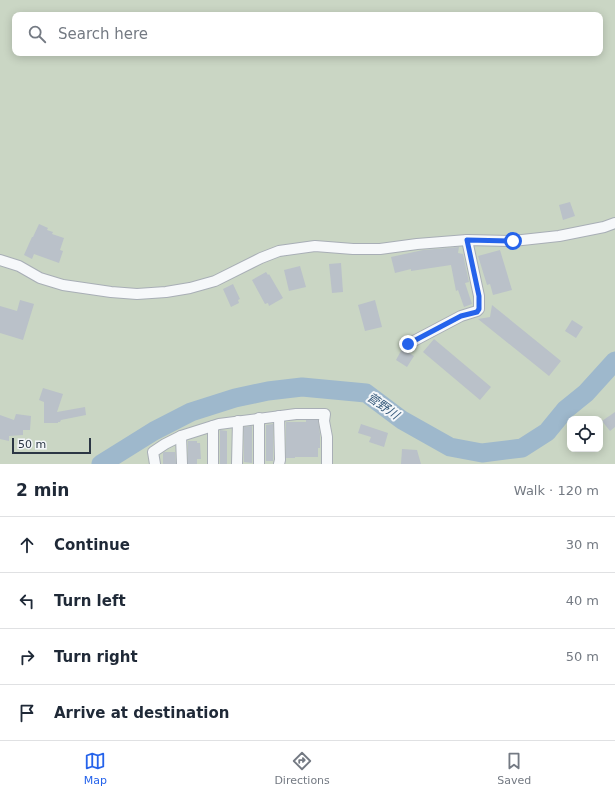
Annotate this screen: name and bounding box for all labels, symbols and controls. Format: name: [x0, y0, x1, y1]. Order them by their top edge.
search box: [12, 12, 603, 56]
icon: search: [26, 23, 48, 45]
text: Search here: [58, 25, 148, 43]
route start: [504, 232, 522, 250]
route end: [399, 335, 417, 353]
water label: 菅野川: [364, 390, 403, 423]
map controls: [567, 416, 603, 452]
button: locate: [567, 416, 603, 452]
scale bar: [12, 436, 91, 455]
text: 50 m: [18, 438, 46, 451]
text: 2 min: [16, 480, 69, 500]
text: Walk · 120 m: [514, 483, 599, 498]
icon: ahead: [16, 534, 38, 556]
text: Continue: [54, 536, 130, 554]
text: 30 m: [566, 537, 599, 552]
icon: left: [16, 590, 38, 612]
text: Turn left: [54, 592, 126, 610]
text: 40 m: [566, 593, 599, 608]
icon: right: [16, 646, 38, 668]
text: Turn right: [54, 648, 138, 666]
text: 50 m: [566, 649, 599, 664]
icon: arrive: [16, 702, 38, 724]
text: Arrive at destination: [54, 704, 229, 722]
tab: Map: [84, 750, 107, 787]
tab: Directions: [274, 750, 330, 787]
tab: Saved: [497, 750, 531, 787]

